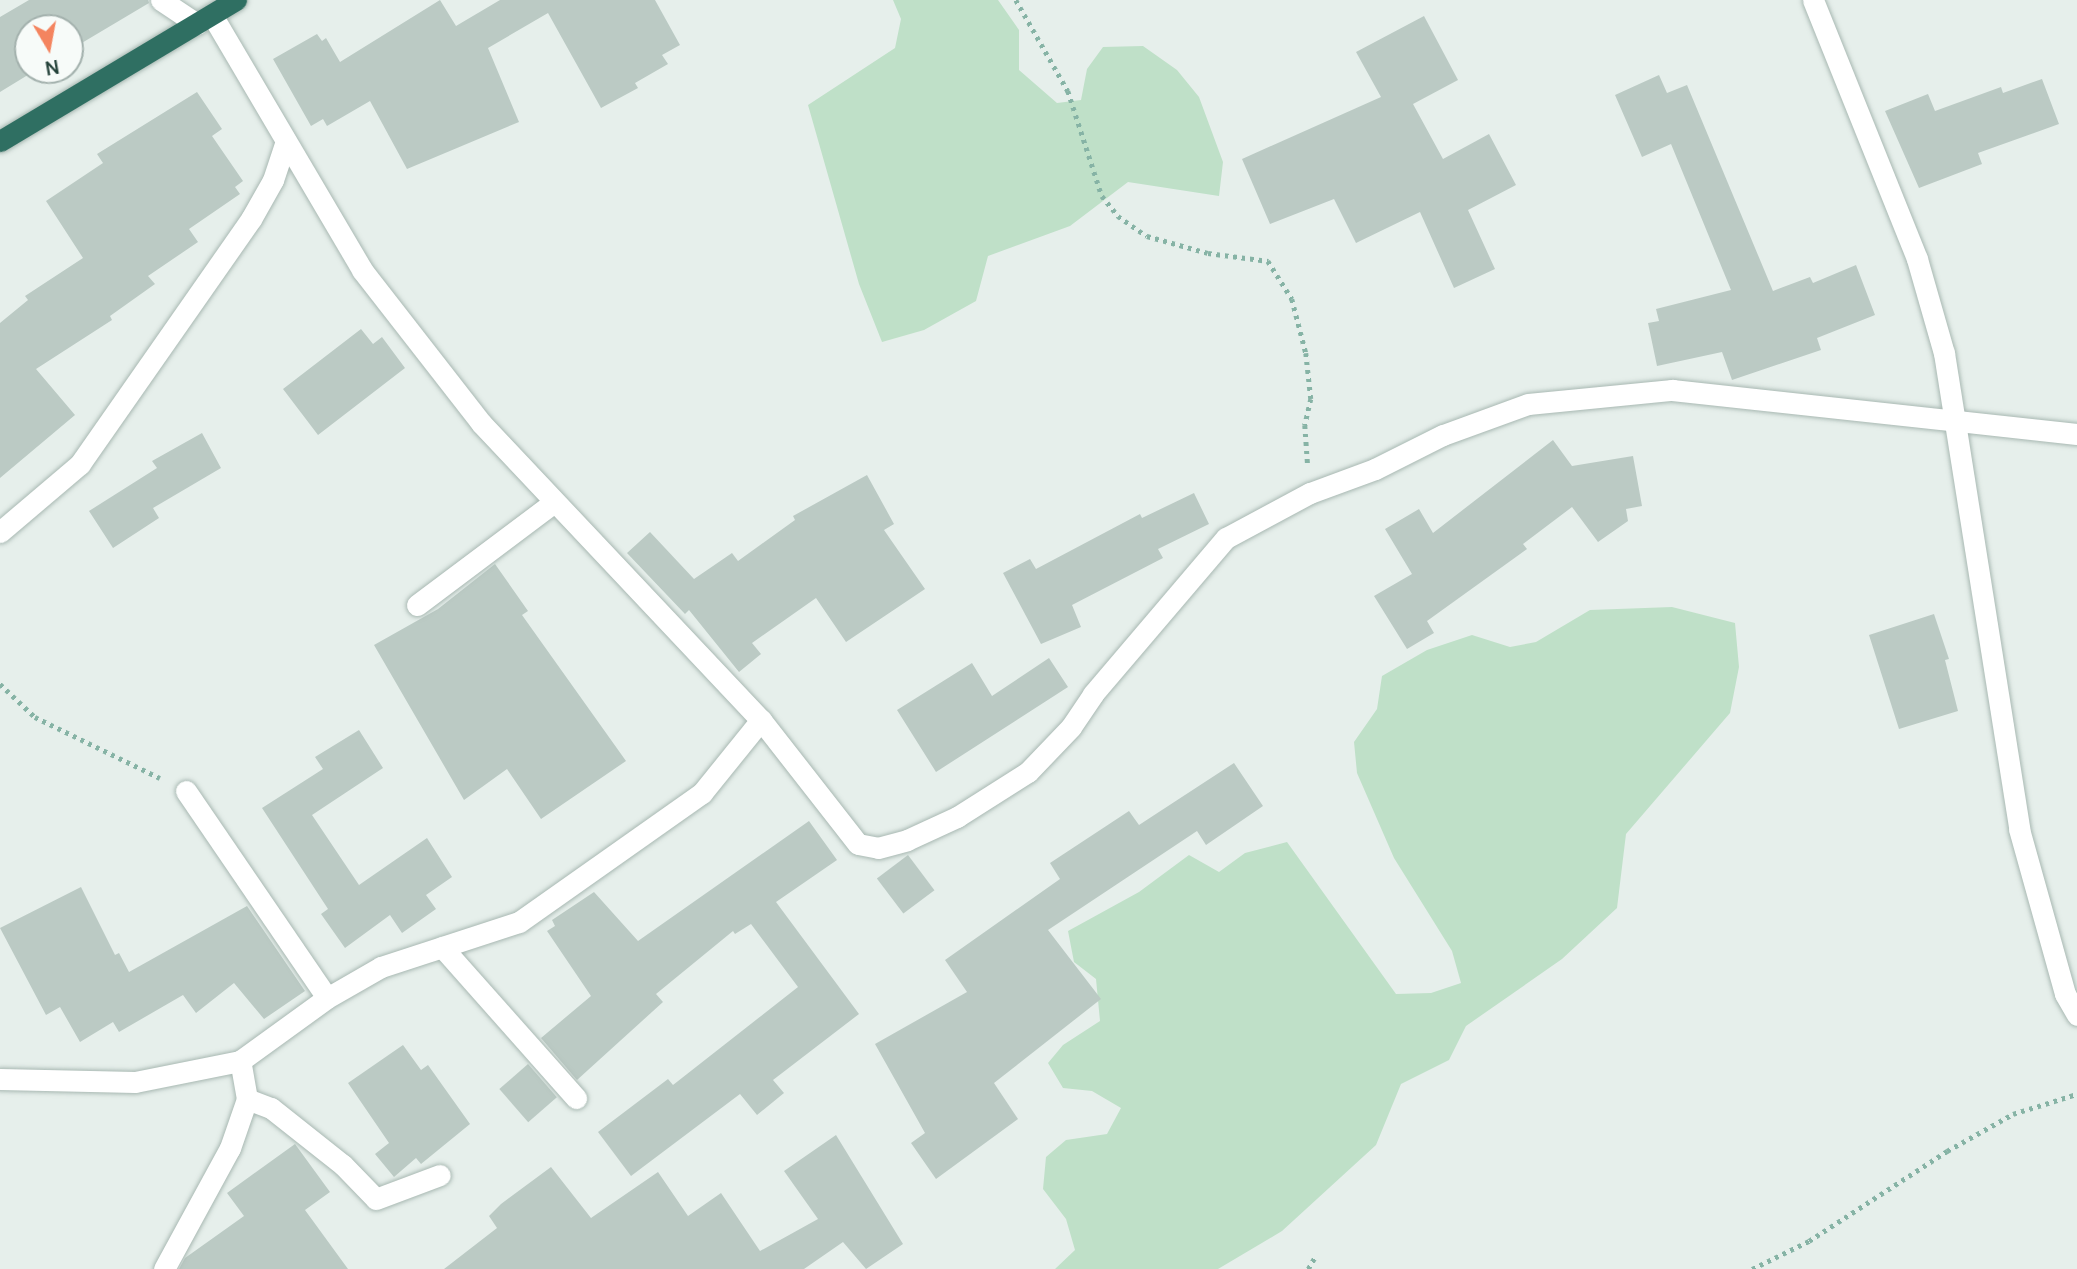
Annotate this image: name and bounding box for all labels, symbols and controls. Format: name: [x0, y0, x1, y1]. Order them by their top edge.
north arrow: [14, 14, 84, 84]
text: N: [43, 54, 61, 82]

